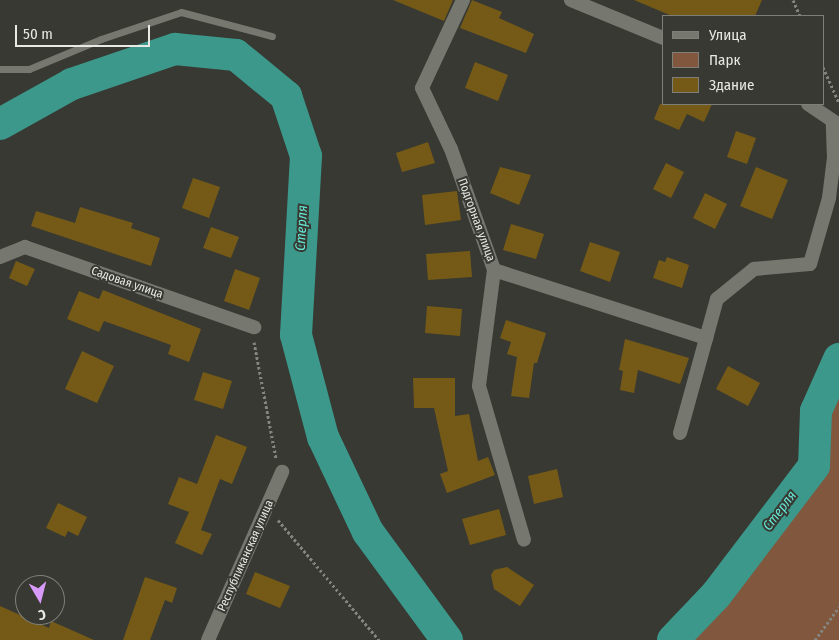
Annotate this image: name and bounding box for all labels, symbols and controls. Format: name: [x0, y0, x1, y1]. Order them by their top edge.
scale bar: [18, 15, 152, 47]
legend: [662, 15, 824, 105]
text: 50 m: [23, 25, 53, 43]
text: Улица: [709, 26, 747, 44]
text: Парк: [709, 51, 740, 69]
text: Здание: [709, 76, 755, 94]
street label: Подгорная улица: [454, 176, 498, 264]
water label: Стерля: [292, 205, 312, 251]
street label: Садовая улица: [89, 264, 165, 302]
water label: Стерля: [760, 488, 800, 534]
street label: Республиканская улица: [215, 498, 277, 614]
north arrow: [15, 575, 65, 625]
text: С: [37, 605, 47, 623]

